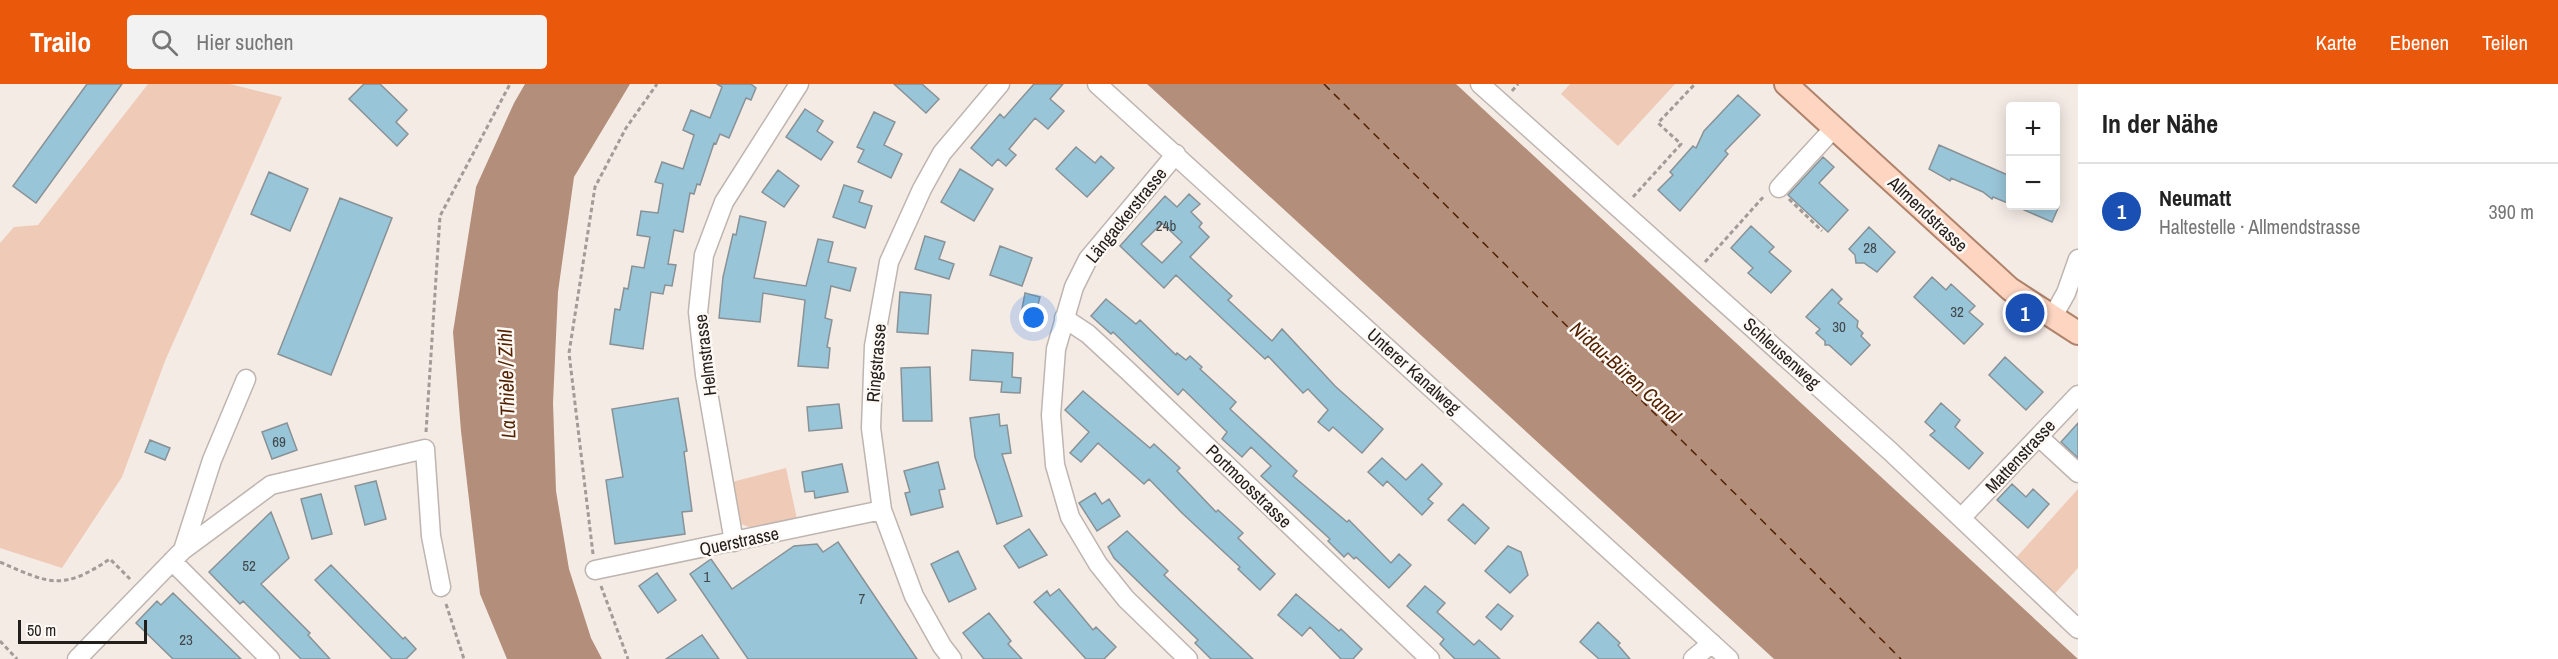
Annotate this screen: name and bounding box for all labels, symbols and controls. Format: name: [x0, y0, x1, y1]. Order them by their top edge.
search box: [127, 15, 547, 69]
text: Trailo: [30, 23, 91, 61]
icon: search: [148, 26, 181, 59]
text: Hier suchen: [196, 27, 294, 57]
text: Karte: [2316, 28, 2357, 57]
text: Ebenen: [2390, 28, 2449, 57]
text: Teilen: [2482, 28, 2528, 57]
map controls: [2006, 102, 2060, 210]
button: +: [2006, 102, 2060, 156]
text: In der Nähe: [2102, 106, 2218, 141]
button: −: [2006, 156, 2060, 210]
street label: Längackerstrasse: [1080, 162, 1172, 268]
street label: Allmendstrasse: [1882, 170, 1973, 258]
text: Neumatt: [2159, 183, 2231, 213]
text: 1: [2117, 198, 2126, 225]
text: 390 m: [2488, 198, 2534, 225]
text: Haltestelle · Allmendstrasse: [2159, 213, 2360, 240]
house number: 24b: [1156, 215, 1176, 236]
house number: 28: [1863, 237, 1877, 258]
pin: 1: [2006, 290, 2044, 336]
house number: 32: [1950, 301, 1964, 322]
your location: [1019, 303, 1048, 332]
street label: Schleusenweg: [1738, 312, 1827, 395]
street label: Helmstrasse: [688, 313, 722, 397]
water label: Nidau-Büren Canal: [1565, 315, 1687, 429]
house number: 30: [1832, 316, 1846, 337]
street label: Unterer Kanalweg: [1362, 322, 1467, 420]
street label: Ringstrasse: [860, 323, 892, 403]
water label: La Thièle / Zihl: [491, 329, 521, 439]
street label: Mattenstrasse: [1979, 414, 2061, 498]
house number: 69: [272, 431, 286, 452]
street label: Portmoosstrasse: [1200, 439, 1298, 533]
street label: Querstrasse: [697, 520, 781, 562]
house number: 52: [242, 555, 256, 576]
house number: 1: [704, 566, 711, 587]
house number: 7: [859, 588, 866, 609]
scale bar: [18, 617, 147, 644]
text: 50 m: [27, 619, 56, 641]
house number: 23: [179, 629, 193, 650]

